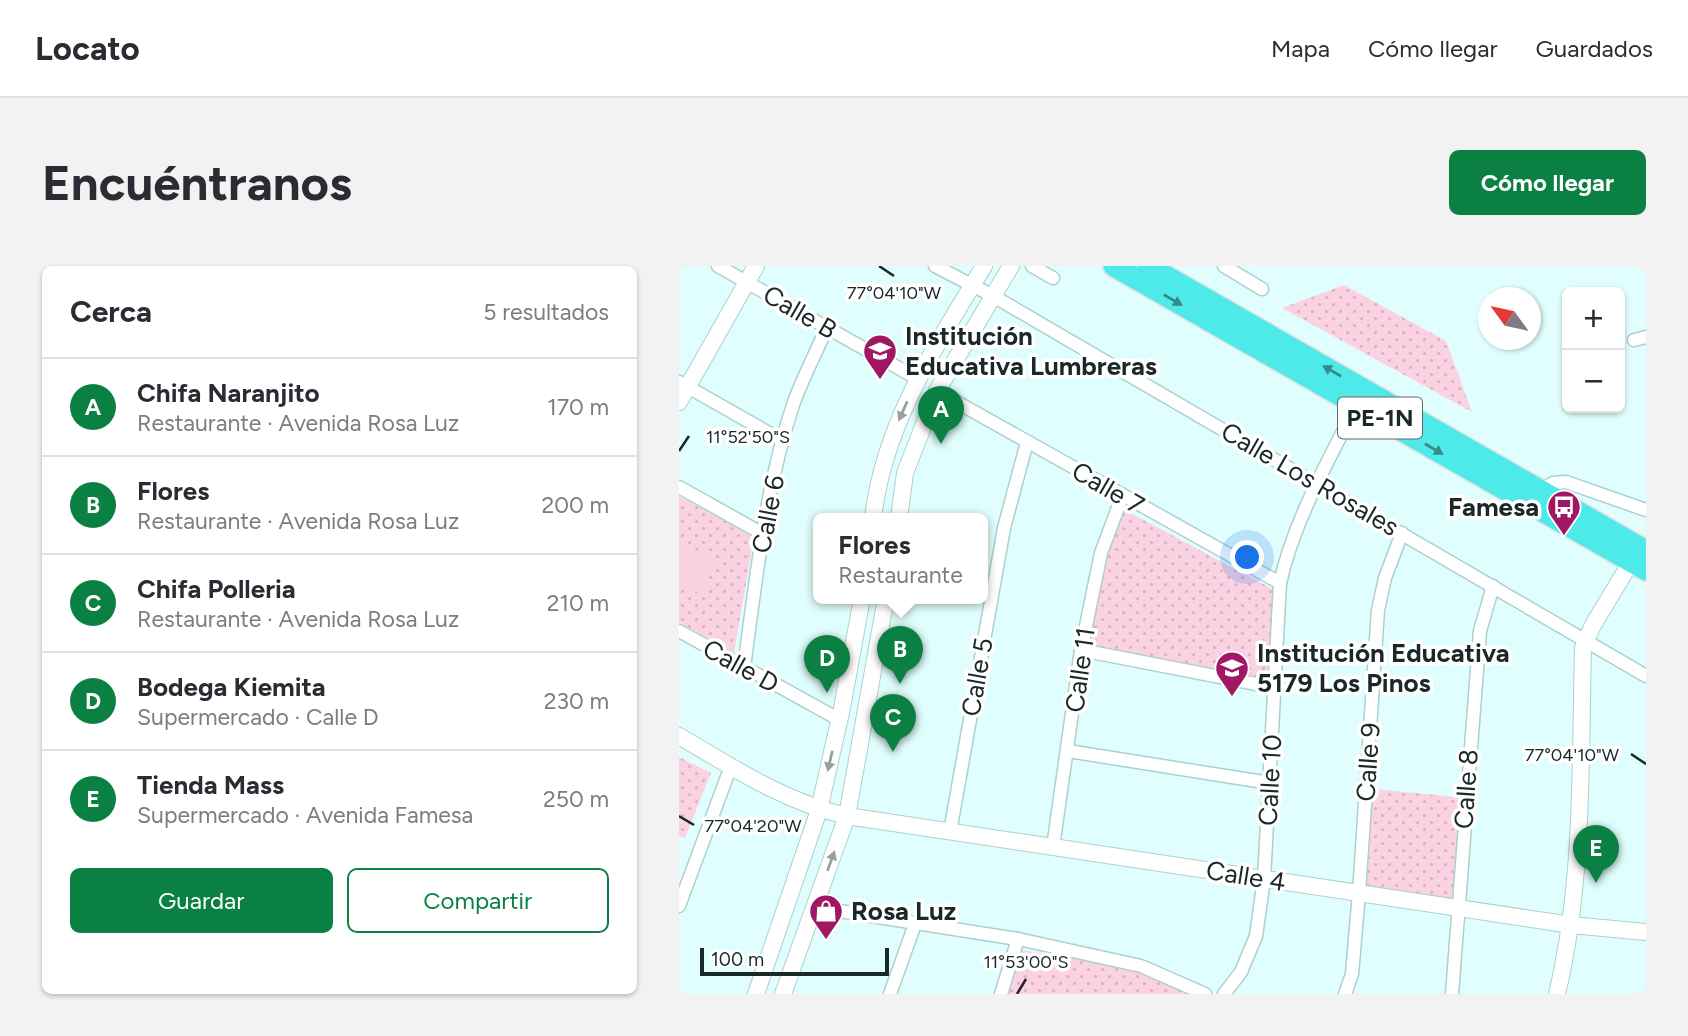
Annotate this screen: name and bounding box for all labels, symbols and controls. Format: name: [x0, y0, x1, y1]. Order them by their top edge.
text: Locato: [35, 29, 140, 68]
text: Mapa: [1271, 34, 1330, 63]
text: Cómo llegar: [1368, 34, 1498, 63]
text: Guardados: [1536, 34, 1653, 63]
button: Cómo llegar: [1449, 150, 1646, 215]
text: Encuéntranos: [42, 153, 352, 212]
street label: Calle B: [757, 278, 843, 346]
text: 77°04'10"W: [847, 282, 942, 304]
north arrow: [1478, 287, 1541, 350]
map controls: [1562, 287, 1625, 413]
button: +: [1562, 287, 1625, 350]
text: Cerca: [70, 293, 152, 330]
one-way arrow: [1163, 294, 1183, 306]
text: 5 resultados: [483, 298, 609, 326]
place label: Institución Educativa Lumbreras: [905, 320, 1157, 382]
school or university icon: Institución Educativa Lumbreras: [861, 332, 899, 381]
button: −: [1562, 350, 1625, 413]
one-way arrow: [1322, 365, 1341, 377]
text: Chifa Naranjito: [137, 377, 320, 409]
pin: A: [918, 386, 964, 444]
text: A: [85, 393, 101, 421]
text: 170 m: [547, 393, 609, 421]
road number: PE-1N: [1338, 398, 1422, 438]
one-way arrow: [897, 401, 909, 421]
text: Restaurante · Avenida Rosa Luz: [137, 409, 459, 437]
street label: Calle Los Rosales: [1215, 415, 1405, 543]
text: 11°52'50"S: [706, 426, 790, 448]
one-way arrow: [1425, 443, 1444, 455]
street label: Calle 7: [1066, 455, 1150, 521]
street label: Calle 6: [745, 472, 791, 556]
text: Flores: [137, 475, 209, 507]
bus stop icon: Famesa: [1545, 488, 1583, 537]
text: B: [86, 491, 100, 519]
text: 200 m: [541, 491, 609, 519]
place label: Famesa: [1448, 491, 1539, 523]
text: Restaurante · Avenida Rosa Luz: [137, 507, 459, 535]
popup: [813, 513, 988, 604]
text: Flores: [838, 529, 911, 561]
your location: [1230, 540, 1264, 574]
text: Restaurante: [838, 561, 963, 589]
text: Chifa Polleria: [137, 573, 296, 605]
text: C: [85, 589, 101, 617]
text: 210 m: [547, 589, 609, 617]
text: Restaurante · Avenida Rosa Luz: [137, 605, 459, 633]
street label: Calle 11: [1058, 625, 1102, 715]
pin: B: [877, 626, 923, 684]
street label: Calle D: [697, 632, 785, 700]
pin: D: [804, 635, 850, 693]
street label: Calle 5: [954, 635, 1000, 719]
place label: Institución Educativa 5179 Los Pinos: [1257, 637, 1510, 699]
school or university icon: Institución Educativa 5179 Los Pinos: [1213, 649, 1251, 698]
text: Bodega Kiemita: [137, 671, 326, 703]
text: D: [85, 687, 101, 715]
text: 230 m: [544, 687, 609, 715]
pin: C: [870, 694, 916, 752]
text: Supermercado · Calle D: [137, 703, 378, 731]
street label: Calle 9: [1349, 722, 1387, 802]
street label: Calle 10: [1252, 733, 1288, 827]
text: 77°04'10"W: [1525, 744, 1620, 766]
street label: Calle 8: [1447, 748, 1485, 830]
one-way arrow: [825, 751, 836, 773]
text: Tienda Mass: [137, 769, 284, 801]
text: E: [86, 785, 100, 813]
text: 250 m: [543, 785, 609, 813]
text: Supermercado · Avenida Famesa: [137, 801, 473, 829]
text: 77°04'20"W: [705, 815, 802, 837]
pin: E: [1573, 825, 1619, 883]
one-way arrow: [826, 850, 837, 871]
street label: Calle 4: [1204, 854, 1288, 898]
button: Guardar: [70, 868, 333, 933]
button: Compartir: [347, 868, 609, 933]
shop icon: Rosa Luz: [807, 892, 845, 941]
place label: Rosa Luz: [851, 895, 956, 927]
scale bar: [700, 945, 889, 977]
text: 100 m: [711, 948, 764, 971]
text: 11°53'00"S: [983, 951, 1069, 973]

